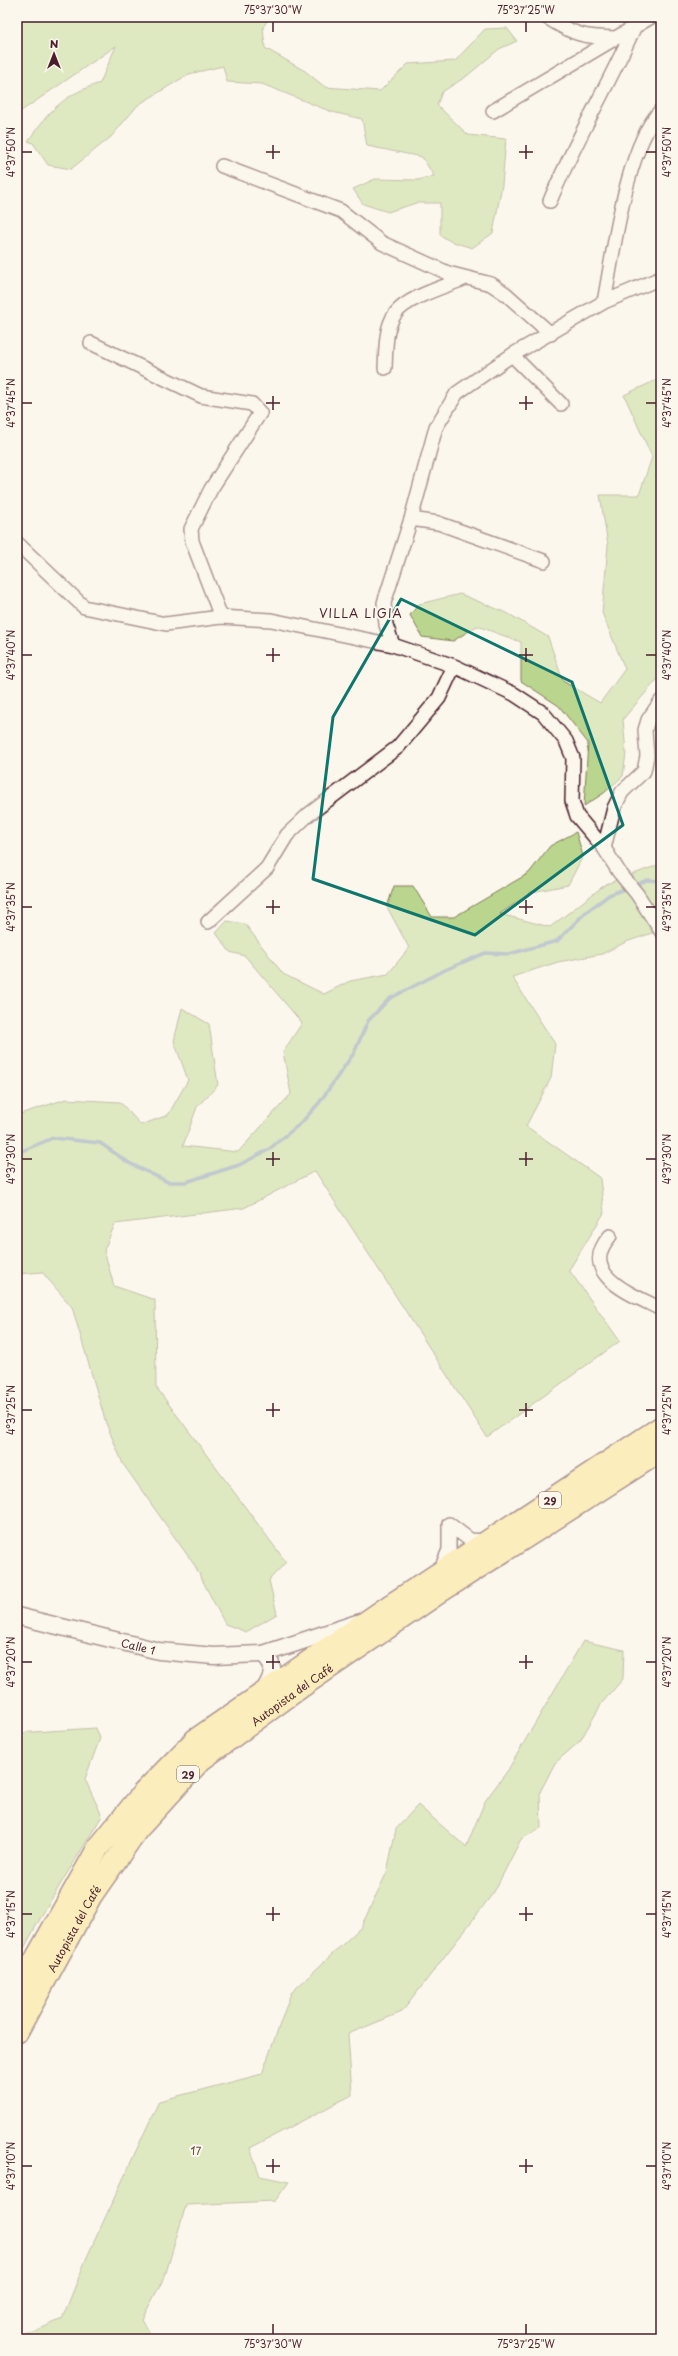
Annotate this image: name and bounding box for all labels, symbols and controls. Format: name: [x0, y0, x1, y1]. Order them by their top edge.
text: 75°37'30"W: [244, 2, 303, 17]
text: 75°37'25"W: [497, 2, 556, 17]
north arrow: [34, 34, 74, 74]
text: N: [50, 35, 59, 52]
text: 4°37'50"N: [3, 127, 18, 177]
text: 4°37'50"N: [659, 127, 674, 177]
text: 4°37'45"N: [3, 378, 18, 428]
text: 4°37'45"N: [659, 378, 674, 428]
district label: VILLA LIGIA: [319, 604, 403, 622]
text: 4°37'40"N: [3, 630, 18, 680]
text: 4°37'40"N: [659, 630, 674, 680]
text: 4°37'35"N: [3, 882, 18, 932]
text: 4°37'35"N: [659, 882, 674, 932]
text: 4°37'30"N: [3, 1133, 18, 1184]
text: 4°37'30"N: [659, 1133, 674, 1184]
text: 4°37'25"N: [3, 1385, 18, 1435]
text: 4°37'25"N: [659, 1385, 674, 1435]
road number: 29: [539, 1492, 561, 1508]
street label: Calle 1: [119, 1633, 157, 1658]
text: 4°37'20"N: [3, 1636, 18, 1688]
text: 4°37'20"N: [659, 1636, 674, 1688]
street label: Autopista del Café: [247, 1659, 336, 1729]
road number: 29: [177, 1766, 199, 1782]
street label: Autopista del Café: [43, 1881, 105, 1975]
text: 4°37'15"N: [3, 1890, 18, 1938]
text: 4°37'15"N: [659, 1890, 674, 1938]
text: 4°37'10"N: [3, 2142, 18, 2190]
park label: 17: [191, 2142, 202, 2159]
text: 4°37'10"N: [659, 2142, 674, 2190]
text: 75°37'30"W: [244, 2336, 303, 2351]
text: 75°37'25"W: [497, 2336, 556, 2351]

